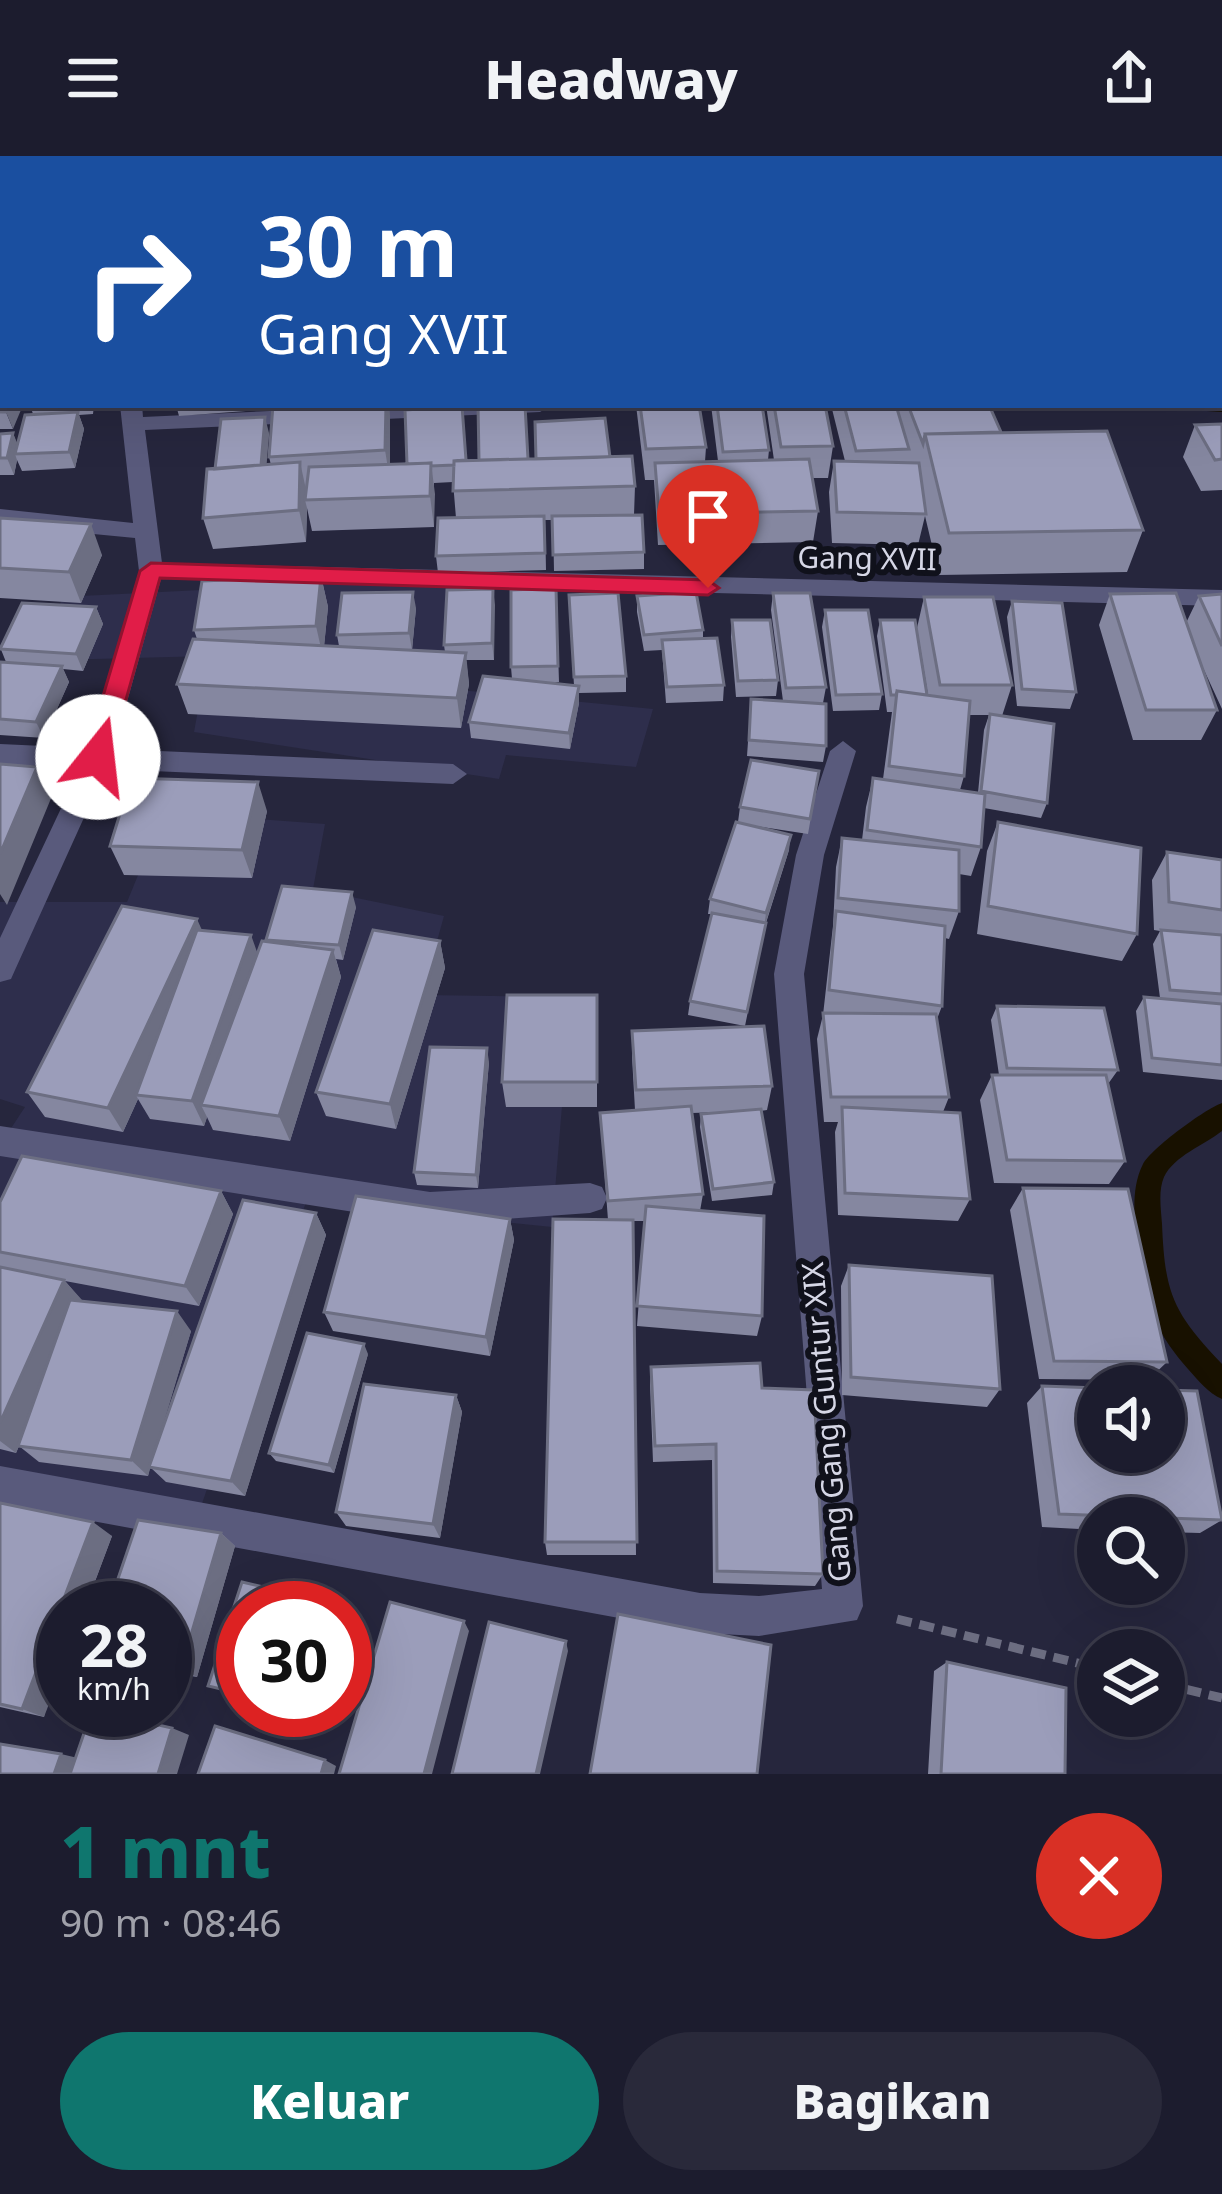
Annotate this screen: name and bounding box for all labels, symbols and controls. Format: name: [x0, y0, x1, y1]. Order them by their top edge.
text: Headway: [484, 41, 738, 115]
icon: menu: [60, 45, 126, 111]
icon: share: [1096, 45, 1162, 111]
text: 30 m: [258, 187, 458, 302]
icon: right: [60, 204, 216, 360]
text: Gang XVII: [258, 296, 509, 370]
pin: [657, 465, 759, 588]
icon: arrive: [675, 483, 741, 549]
street label: Gang XVII: [797, 536, 937, 579]
position arrow: [35, 694, 161, 820]
street label: Gang Gang Guntur XIX: [791, 1260, 860, 1584]
map controls: [1077, 1365, 1185, 1737]
button: sound: [1077, 1365, 1185, 1473]
button: search: [1077, 1497, 1185, 1605]
speed limit sign: 30: [216, 1581, 372, 1737]
text: 28: [80, 1603, 148, 1685]
button: layers: [1077, 1629, 1185, 1737]
text: km/h: [77, 1668, 151, 1709]
text: 1 mnt: [60, 1801, 271, 1899]
button: close: [1036, 1813, 1162, 1939]
text: 90 m · 08:46: [60, 1895, 282, 1948]
button: Keluar: [60, 2032, 599, 2170]
button: Bagikan: [623, 2032, 1162, 2170]

